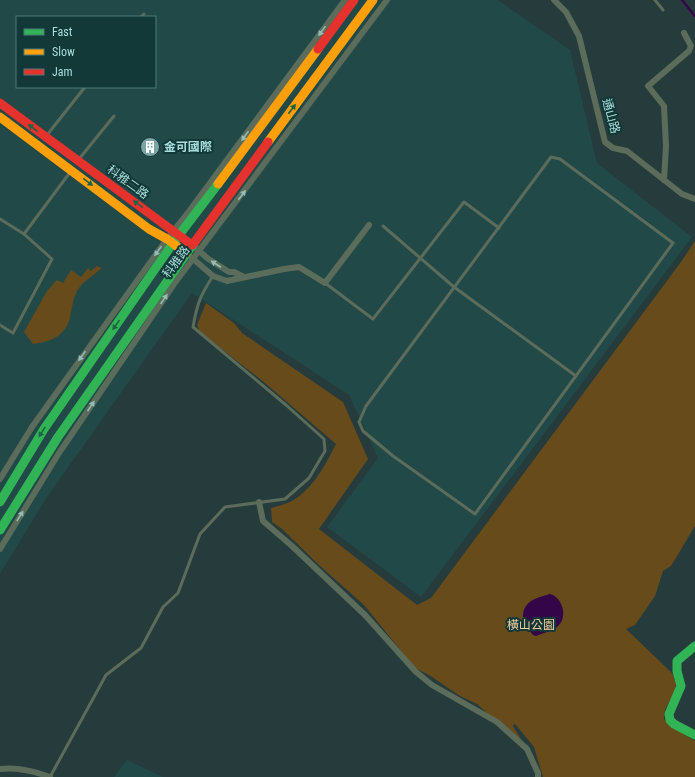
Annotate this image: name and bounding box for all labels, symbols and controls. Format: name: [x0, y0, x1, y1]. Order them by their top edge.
legend: [16, 16, 156, 88]
text: Fast: [52, 25, 73, 39]
one-way arrow: [318, 26, 326, 37]
text: Slow: [52, 45, 75, 59]
text: Jam: [52, 65, 73, 79]
street label: 通山路: [600, 97, 622, 135]
one-way arrow: [288, 103, 297, 114]
one-way arrow: [28, 123, 39, 132]
one-way arrow: [241, 131, 249, 141]
building icon: 金可國際: [139, 136, 161, 158]
place label: 金可國際: [164, 140, 212, 154]
street label: 科雅二路: [104, 162, 152, 202]
one-way arrow: [82, 177, 93, 186]
one-way arrow: [237, 189, 246, 200]
one-way arrow: [133, 200, 144, 209]
street label: 科雅路: [160, 243, 192, 281]
one-way arrow: [154, 246, 162, 256]
one-way arrow: [211, 260, 221, 268]
one-way arrow: [160, 294, 168, 304]
one-way arrow: [112, 320, 120, 330]
one-way arrow: [78, 351, 86, 362]
one-way arrow: [87, 401, 95, 412]
one-way arrow: [39, 426, 46, 438]
one-way arrow: [17, 510, 24, 522]
park label: 橫山公園: [507, 618, 555, 632]

